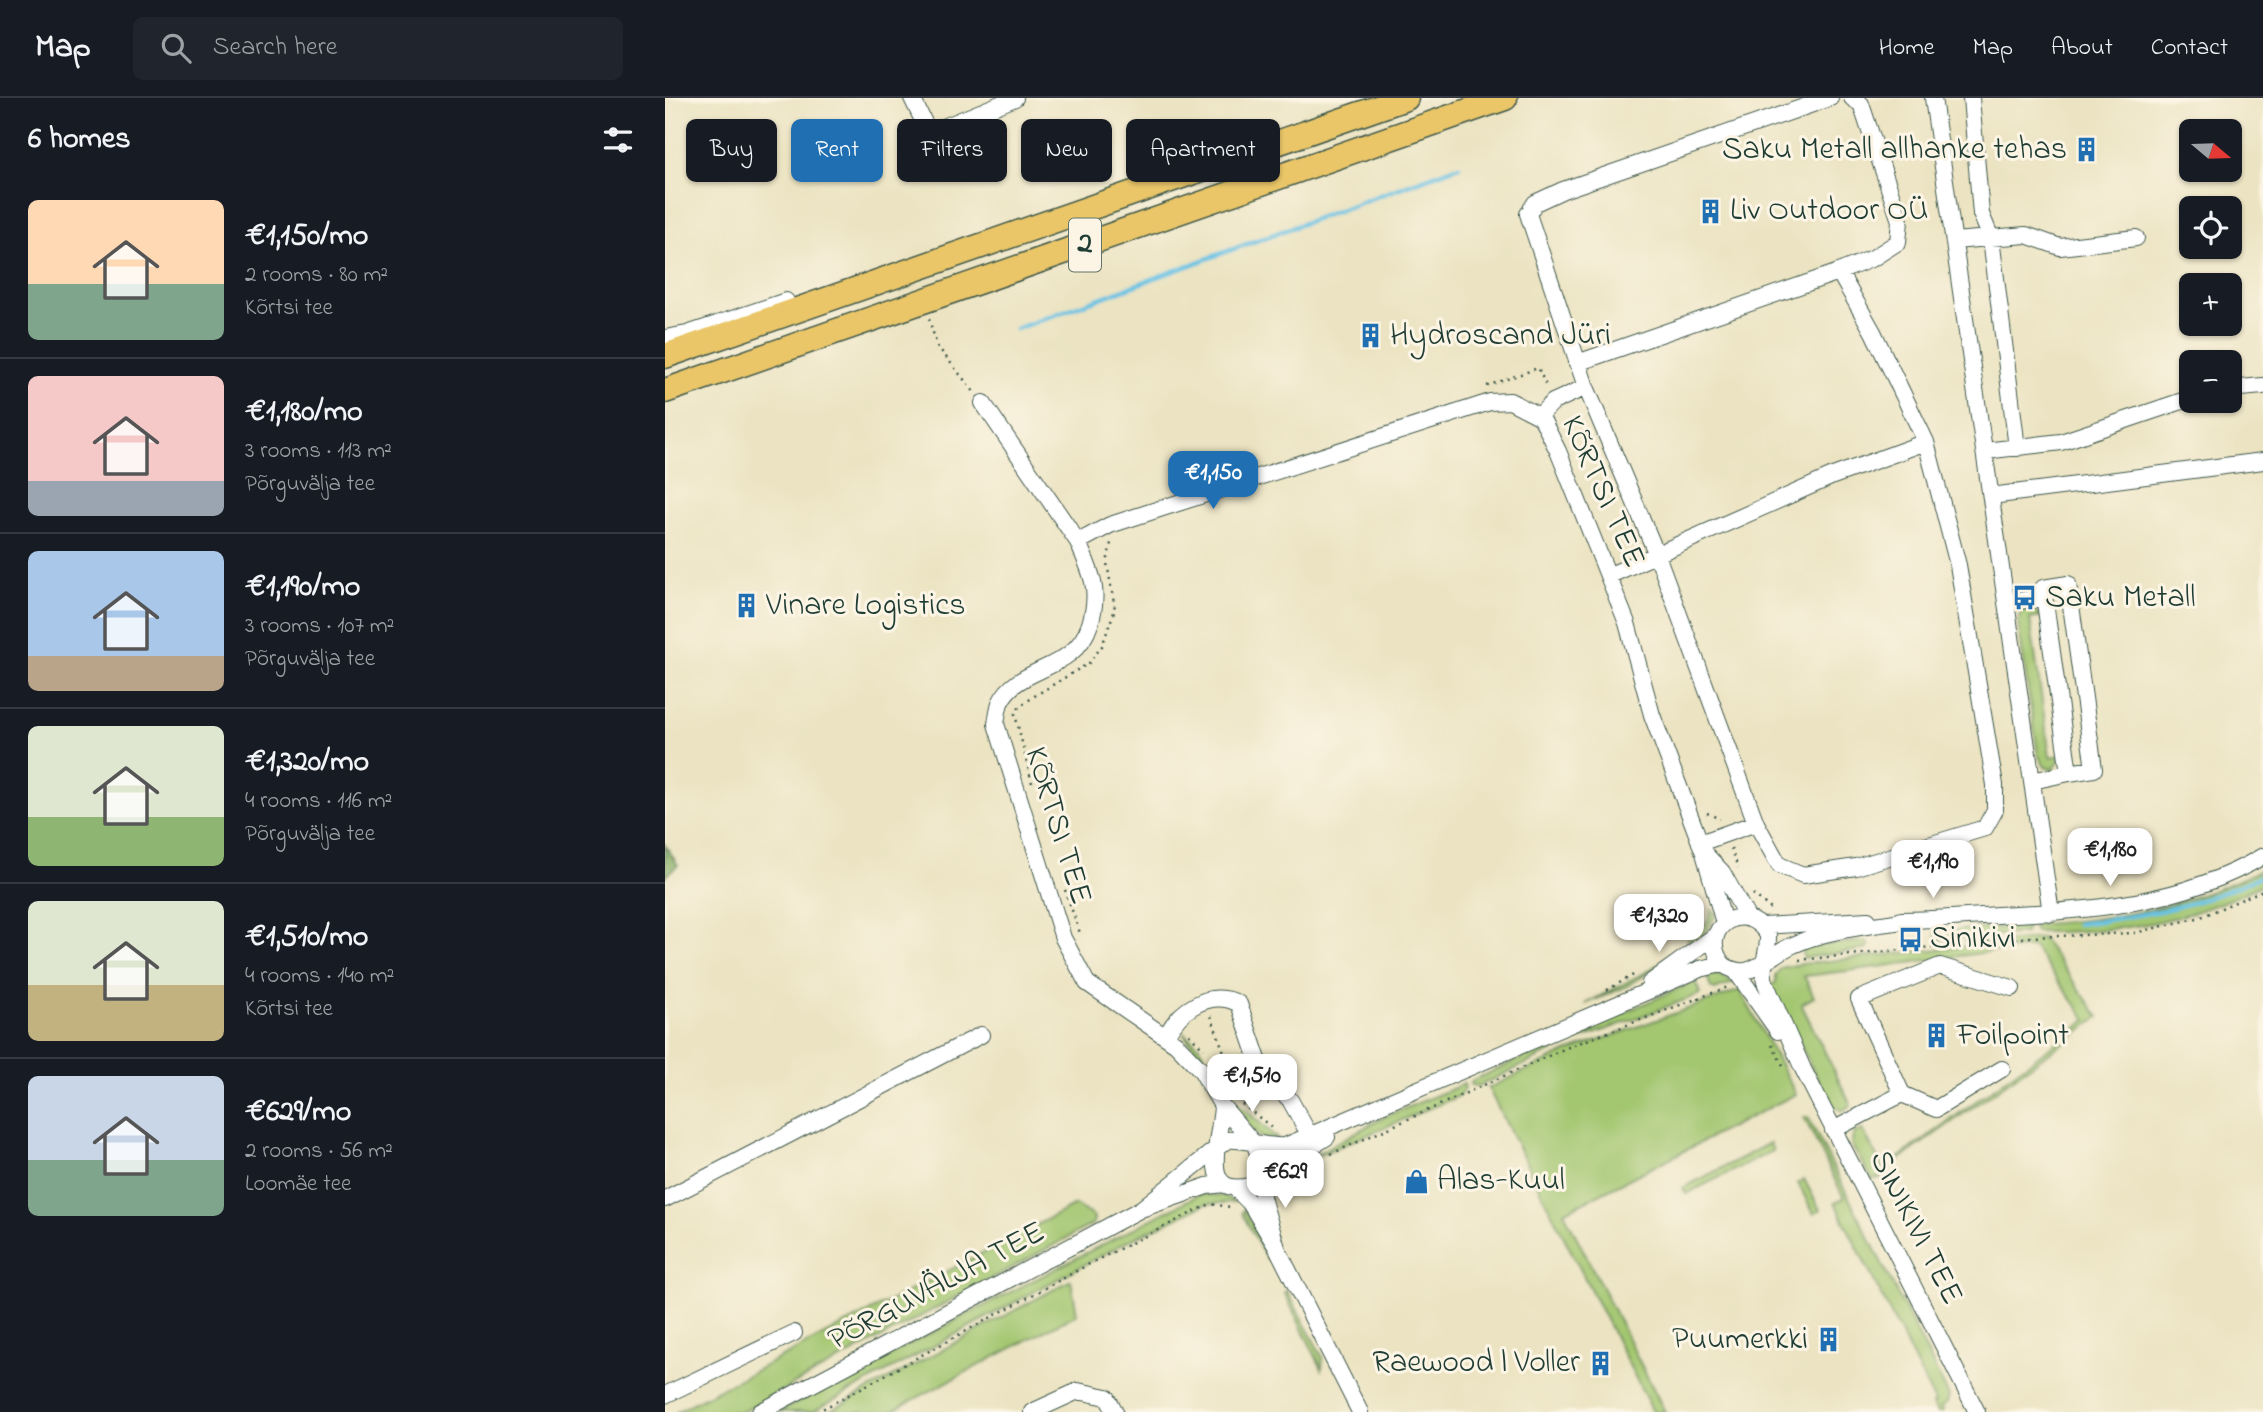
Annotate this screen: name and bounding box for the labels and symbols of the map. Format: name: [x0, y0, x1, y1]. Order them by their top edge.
north arrow: [2179, 119, 2242, 182]
place label: Saku Metall allhanke tehas: [1722, 127, 2067, 174]
building icon: Saku Metall allhanke tehas: [2073, 136, 2101, 164]
place label: Liv Outdoor OÜ: [1730, 188, 1928, 235]
building icon: Liv Outdoor OÜ: [1696, 197, 1724, 225]
road number: 2: [1069, 218, 1101, 272]
place label: Hydroscand Jüri: [1390, 313, 1611, 360]
building icon: Hydroscand Jüri: [1356, 322, 1384, 350]
street label: KÕRTSI TEE: [1548, 408, 1656, 576]
pin: €1,150: [1156, 452, 1270, 511]
place label: Saku Metall: [2045, 575, 2196, 622]
place label: Vinare Logistics: [765, 583, 966, 630]
bus stop icon: Saku Metall: [2011, 584, 2039, 612]
building icon: Vinare Logistics: [732, 592, 760, 620]
street label: KÕRTSI TEE: [1011, 742, 1103, 910]
pin: €1,180: [2053, 828, 2167, 888]
pin: €1,190: [1876, 840, 1990, 900]
pin: €1,320: [1602, 894, 1716, 954]
place label: Sinikivi: [1930, 916, 2016, 963]
bus stop icon: Sinikivi: [1896, 925, 1924, 953]
place label: Foilpoint: [1956, 1013, 2069, 1060]
building icon: Foilpoint: [1923, 1022, 1951, 1050]
pin: €1,510: [1195, 1054, 1309, 1114]
street label: SINIKIVI TEE: [1856, 1143, 1974, 1313]
pin: €629: [1244, 1150, 1326, 1210]
place label: Alas-Kuul: [1437, 1158, 1565, 1205]
shop icon: Alas-Kuul: [1403, 1167, 1431, 1195]
street label: PÕRGUVÄLJA TEE: [820, 1210, 1054, 1364]
place label: Puumerkki: [1672, 1317, 1808, 1364]
building icon: Puumerkki: [1814, 1326, 1842, 1354]
place label: Raewood | Voller: [1372, 1340, 1580, 1387]
building icon: Raewood | Voller: [1586, 1349, 1614, 1377]

